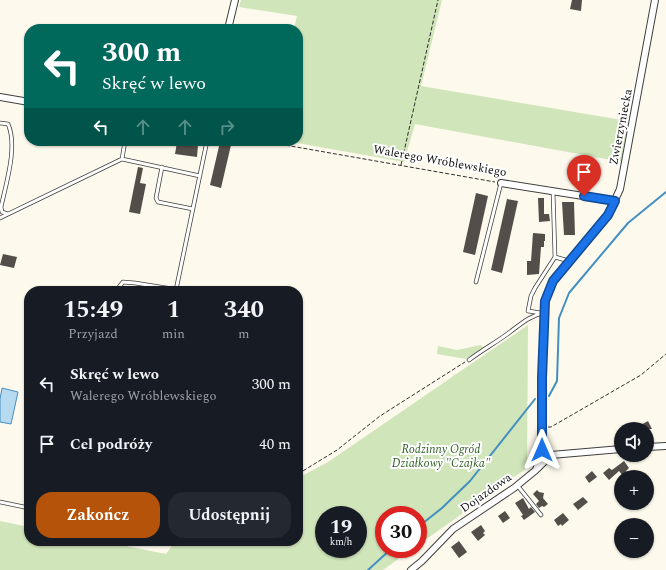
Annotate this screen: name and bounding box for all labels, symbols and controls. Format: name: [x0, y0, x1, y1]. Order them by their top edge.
text: 300 m: [102, 31, 181, 74]
icon: left: [36, 40, 88, 92]
text: Skręć w lewo: [102, 70, 206, 97]
street label: Zwierzyniecka: [604, 87, 638, 167]
icon: left: [90, 116, 112, 138]
icon: ahead: [132, 116, 154, 138]
icon: ahead: [174, 116, 196, 138]
icon: right: [216, 116, 238, 138]
street label: Walerego Wróblewskiego: [372, 140, 508, 182]
pin: [567, 155, 601, 196]
icon: arrive: [573, 161, 595, 183]
text: 15:49: [63, 292, 123, 328]
text: 1: [167, 292, 180, 328]
text: 340: [224, 292, 264, 328]
text: Przyjazd: [68, 324, 118, 344]
text: min: [162, 324, 185, 344]
text: m: [238, 324, 249, 344]
text: Skręć w lewo: [70, 363, 159, 386]
icon: left: [36, 373, 58, 395]
text: 300 m: [252, 373, 291, 396]
text: Walerego Wróblewskiego: [70, 386, 216, 406]
map controls: [614, 422, 654, 558]
button: sound: [614, 422, 654, 462]
position arrow: [521, 429, 563, 471]
icon: arrive: [36, 433, 58, 455]
text: Cel podróży: [70, 433, 152, 456]
text: 40 m: [259, 433, 291, 456]
park label: Rodzinny Ogród Działkowy "Czajka": [392, 440, 491, 473]
street label: Dojazdowa: [456, 468, 516, 518]
button: +: [614, 470, 654, 510]
button: Zakończ: [36, 492, 160, 538]
button: Udostępnij: [168, 492, 291, 538]
speed limit sign: 30: [375, 506, 427, 558]
text: 19: [330, 512, 352, 542]
button: −: [614, 518, 654, 558]
text: km/h: [330, 534, 352, 550]

